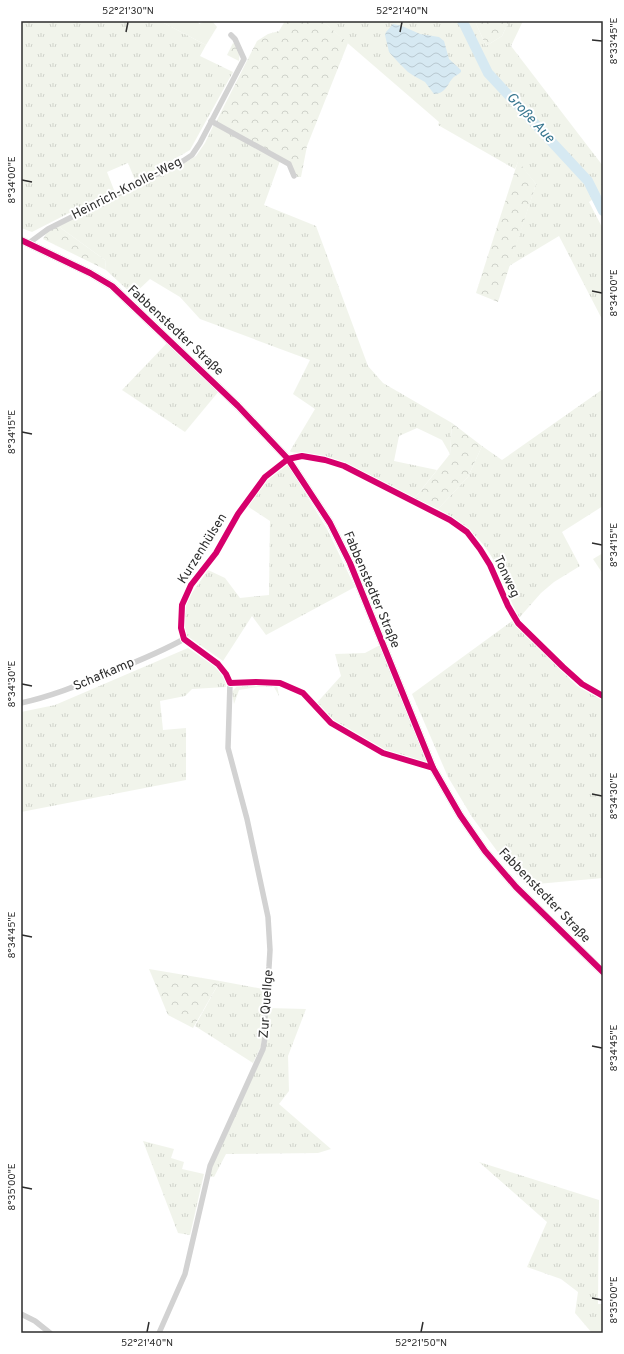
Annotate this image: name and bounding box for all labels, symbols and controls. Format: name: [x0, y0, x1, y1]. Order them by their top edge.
text: 52°21'30"N: [102, 5, 154, 18]
text: 52°21'40"N: [376, 5, 428, 18]
text: 8°33'45"E: [608, 18, 621, 64]
water label: Große Aue: [502, 89, 558, 147]
street label: Heinrich-Knolle-Weg: [69, 154, 185, 224]
text: 8°34'00"E: [6, 156, 19, 204]
text: 8°34'00"E: [608, 269, 621, 317]
street label: Fabbenstedter Straße: [124, 282, 226, 380]
text: 8°34'15"E: [6, 410, 19, 454]
street label: Kurzenhülsen: [175, 511, 231, 587]
text: 8°34'15"E: [608, 523, 621, 567]
street label: Fabbenstedter Straße: [339, 529, 403, 651]
street label: Tonweg: [489, 553, 523, 601]
street label: Schafkamp: [71, 655, 137, 695]
text: 8°34'30"E: [6, 661, 19, 707]
text: 8°34'30"E: [608, 773, 621, 819]
street label: Fabbenstedter Straße: [495, 845, 593, 947]
text: 8°34'45"E: [6, 911, 19, 959]
street label: Zur Quellge: [257, 969, 277, 1039]
text: 8°34'45"E: [608, 1024, 621, 1072]
text: 8°35'00"E: [6, 1163, 19, 1211]
text: 8°35'00"E: [608, 1276, 621, 1324]
text: 52°21'40"N: [121, 1337, 173, 1350]
text: 52°21'50"N: [395, 1337, 447, 1350]

